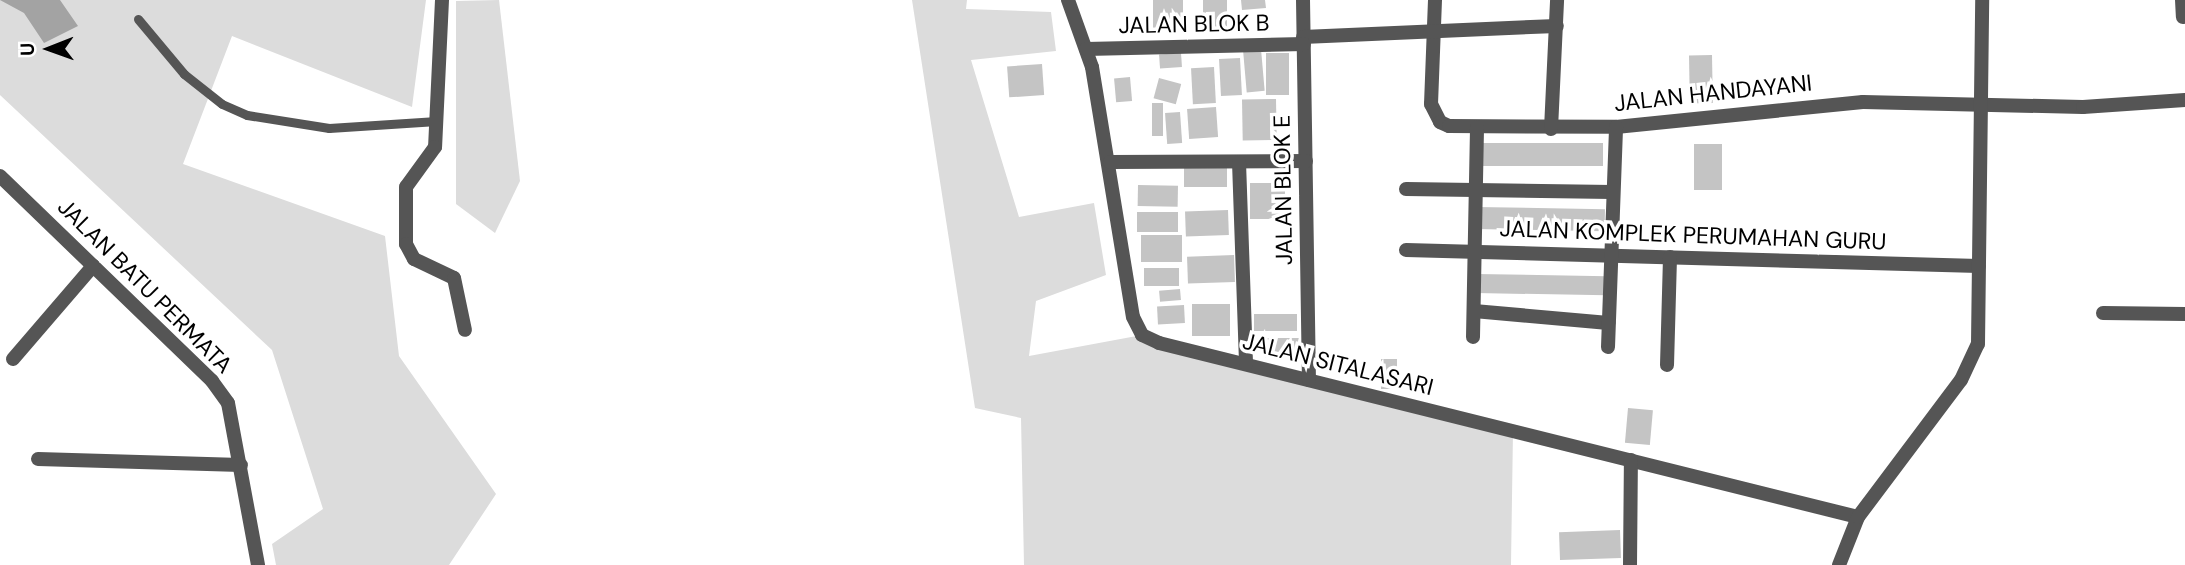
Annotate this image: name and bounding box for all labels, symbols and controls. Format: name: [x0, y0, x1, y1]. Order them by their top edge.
street label: JALAN BLOK B: [1118, 9, 1270, 39]
north arrow: [14, 14, 84, 84]
text: U: [15, 43, 40, 56]
street label: JALAN HANDAYANI: [1613, 69, 1813, 117]
street label: JALAN BLOK E: [1268, 115, 1298, 265]
street label: JALAN BATU PERMATA: [52, 193, 238, 379]
street label: JALAN KOMPLEK PERUMAHAN GURU: [1499, 214, 1887, 256]
street label: JALAN SITALASARI: [1240, 327, 1436, 401]

